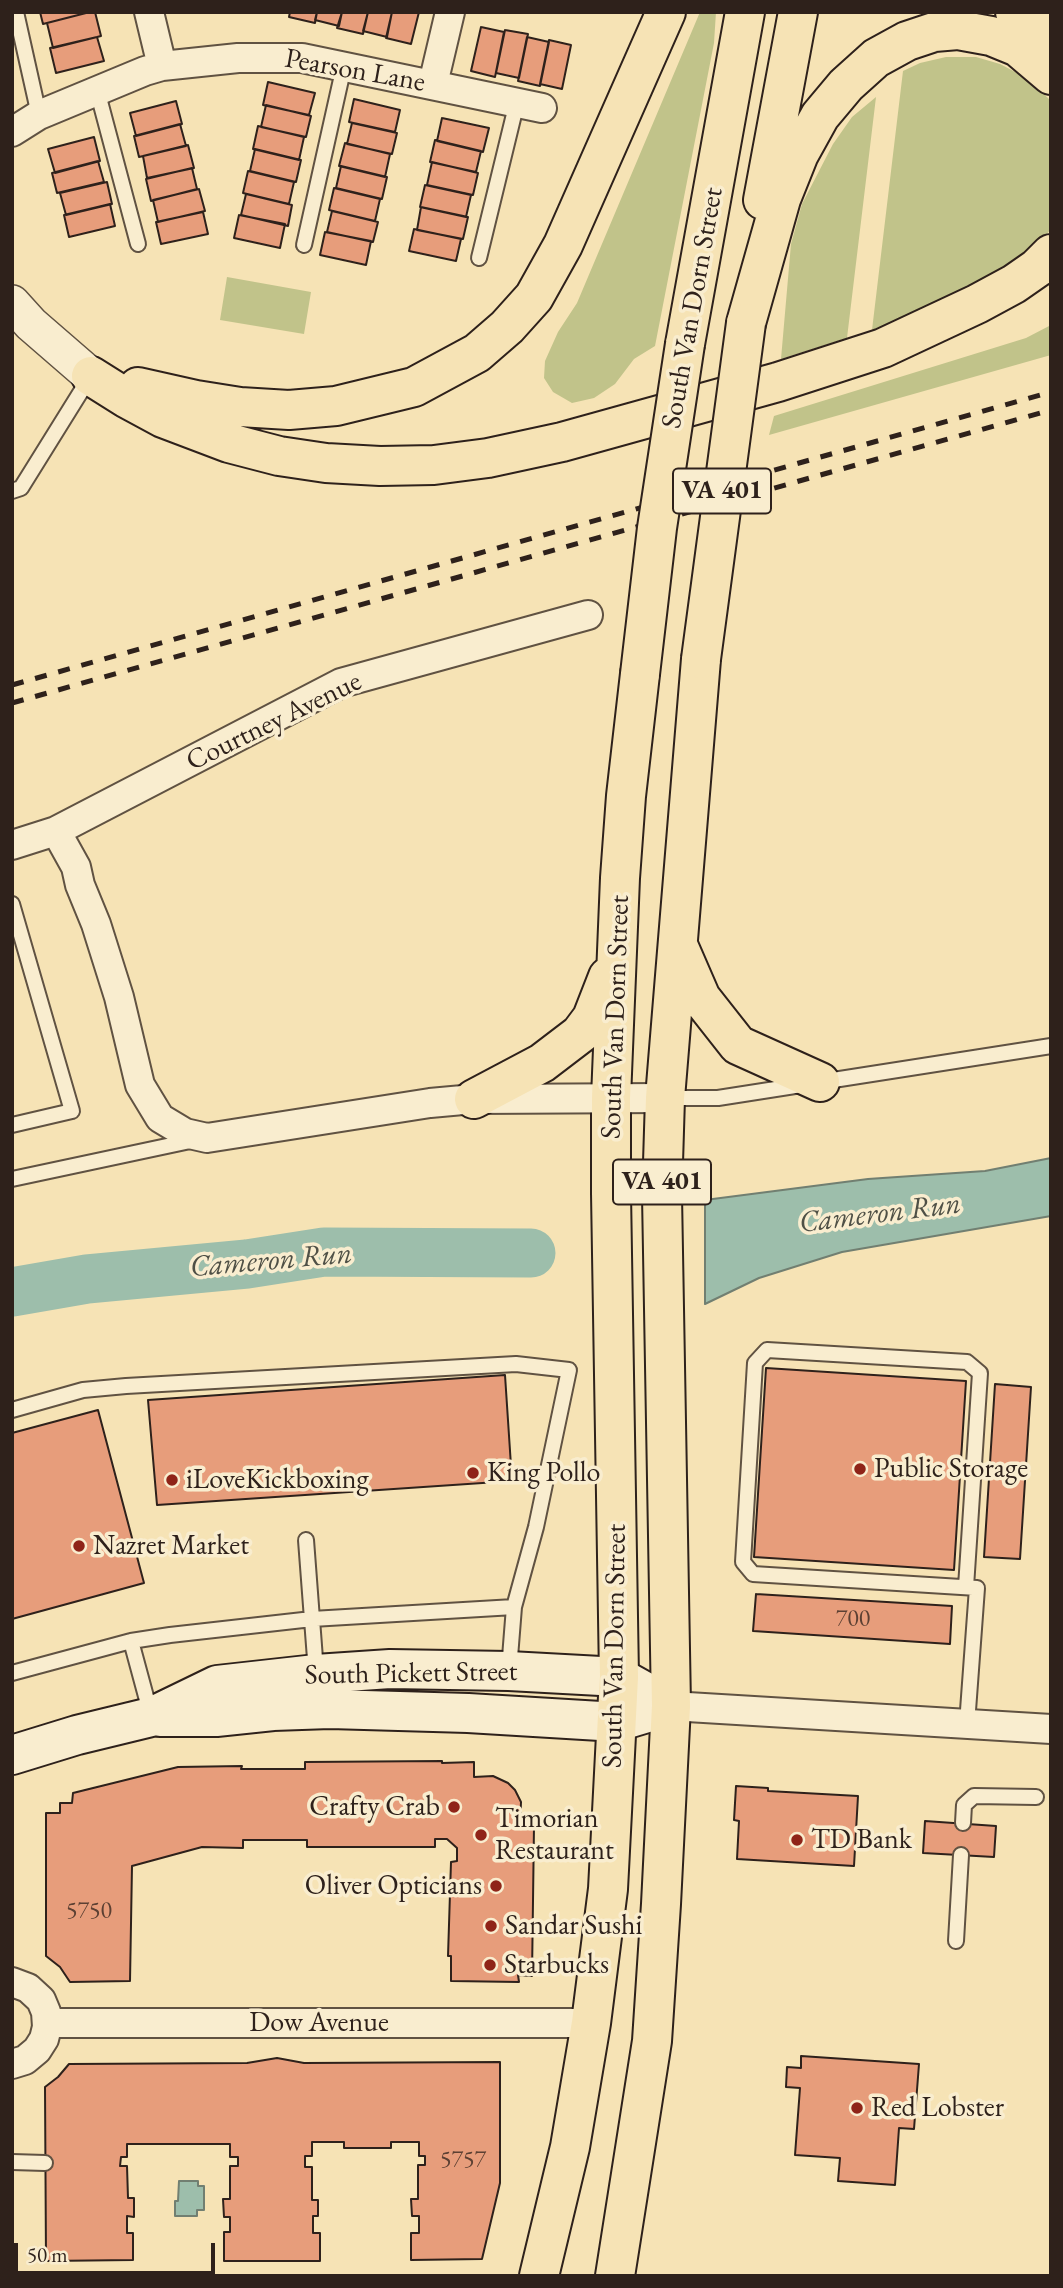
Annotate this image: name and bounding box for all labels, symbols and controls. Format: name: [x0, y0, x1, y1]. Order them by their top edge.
street label: Pearson Lane: [282, 42, 428, 100]
street label: South Van Dorn Street: [655, 185, 731, 431]
road number: VA 401: [673, 468, 771, 513]
street label: Courtney Avenue: [181, 665, 367, 779]
street label: South Van Dorn Street: [595, 894, 637, 1140]
road number: VA 401: [613, 1160, 711, 1204]
water label: Cameron Run: [797, 1186, 963, 1242]
water label: Cameron Run: [188, 1236, 354, 1286]
place label: Public Storage: [874, 1452, 1028, 1486]
place label: King Pollo: [487, 1456, 600, 1490]
marker: Public Storage: [852, 1461, 868, 1477]
place label: iLoveKickboxing: [186, 1463, 369, 1497]
marker: King Pollo: [465, 1465, 481, 1481]
marker: iLoveKickboxing: [164, 1472, 180, 1488]
street label: South Van Dorn Street: [596, 1524, 634, 1768]
place label: Nazret Market: [93, 1529, 249, 1563]
marker: Nazret Market: [71, 1538, 87, 1554]
house number: 700: [836, 1605, 870, 1633]
street label: South Pickett Street: [304, 1655, 518, 1693]
place label: Crafty Crab: [309, 1790, 440, 1824]
marker: Crafty Crab: [446, 1799, 462, 1815]
place label: Timorian Restaurant: [495, 1802, 614, 1868]
place label: TD Bank: [811, 1823, 912, 1857]
marker: Timorian Restaurant: [473, 1827, 489, 1843]
marker: TD Bank: [789, 1832, 805, 1848]
place label: Oliver Opticians: [305, 1869, 482, 1903]
marker: Oliver Opticians: [488, 1878, 504, 1894]
house number: 5750: [66, 1897, 112, 1925]
place label: Sandar Sushi: [505, 1909, 642, 1943]
marker: Sandar Sushi: [483, 1918, 499, 1934]
place label: Starbucks: [504, 1948, 609, 1982]
marker: Starbucks: [482, 1957, 498, 1973]
street label: Dow Avenue: [249, 2006, 389, 2040]
place label: Red Lobster: [871, 2091, 1004, 2125]
marker: Red Lobster: [849, 2100, 865, 2116]
house number: 5757: [440, 2146, 486, 2174]
scale bar: [18, 2228, 219, 2272]
text: 50 m: [27, 2241, 68, 2268]

